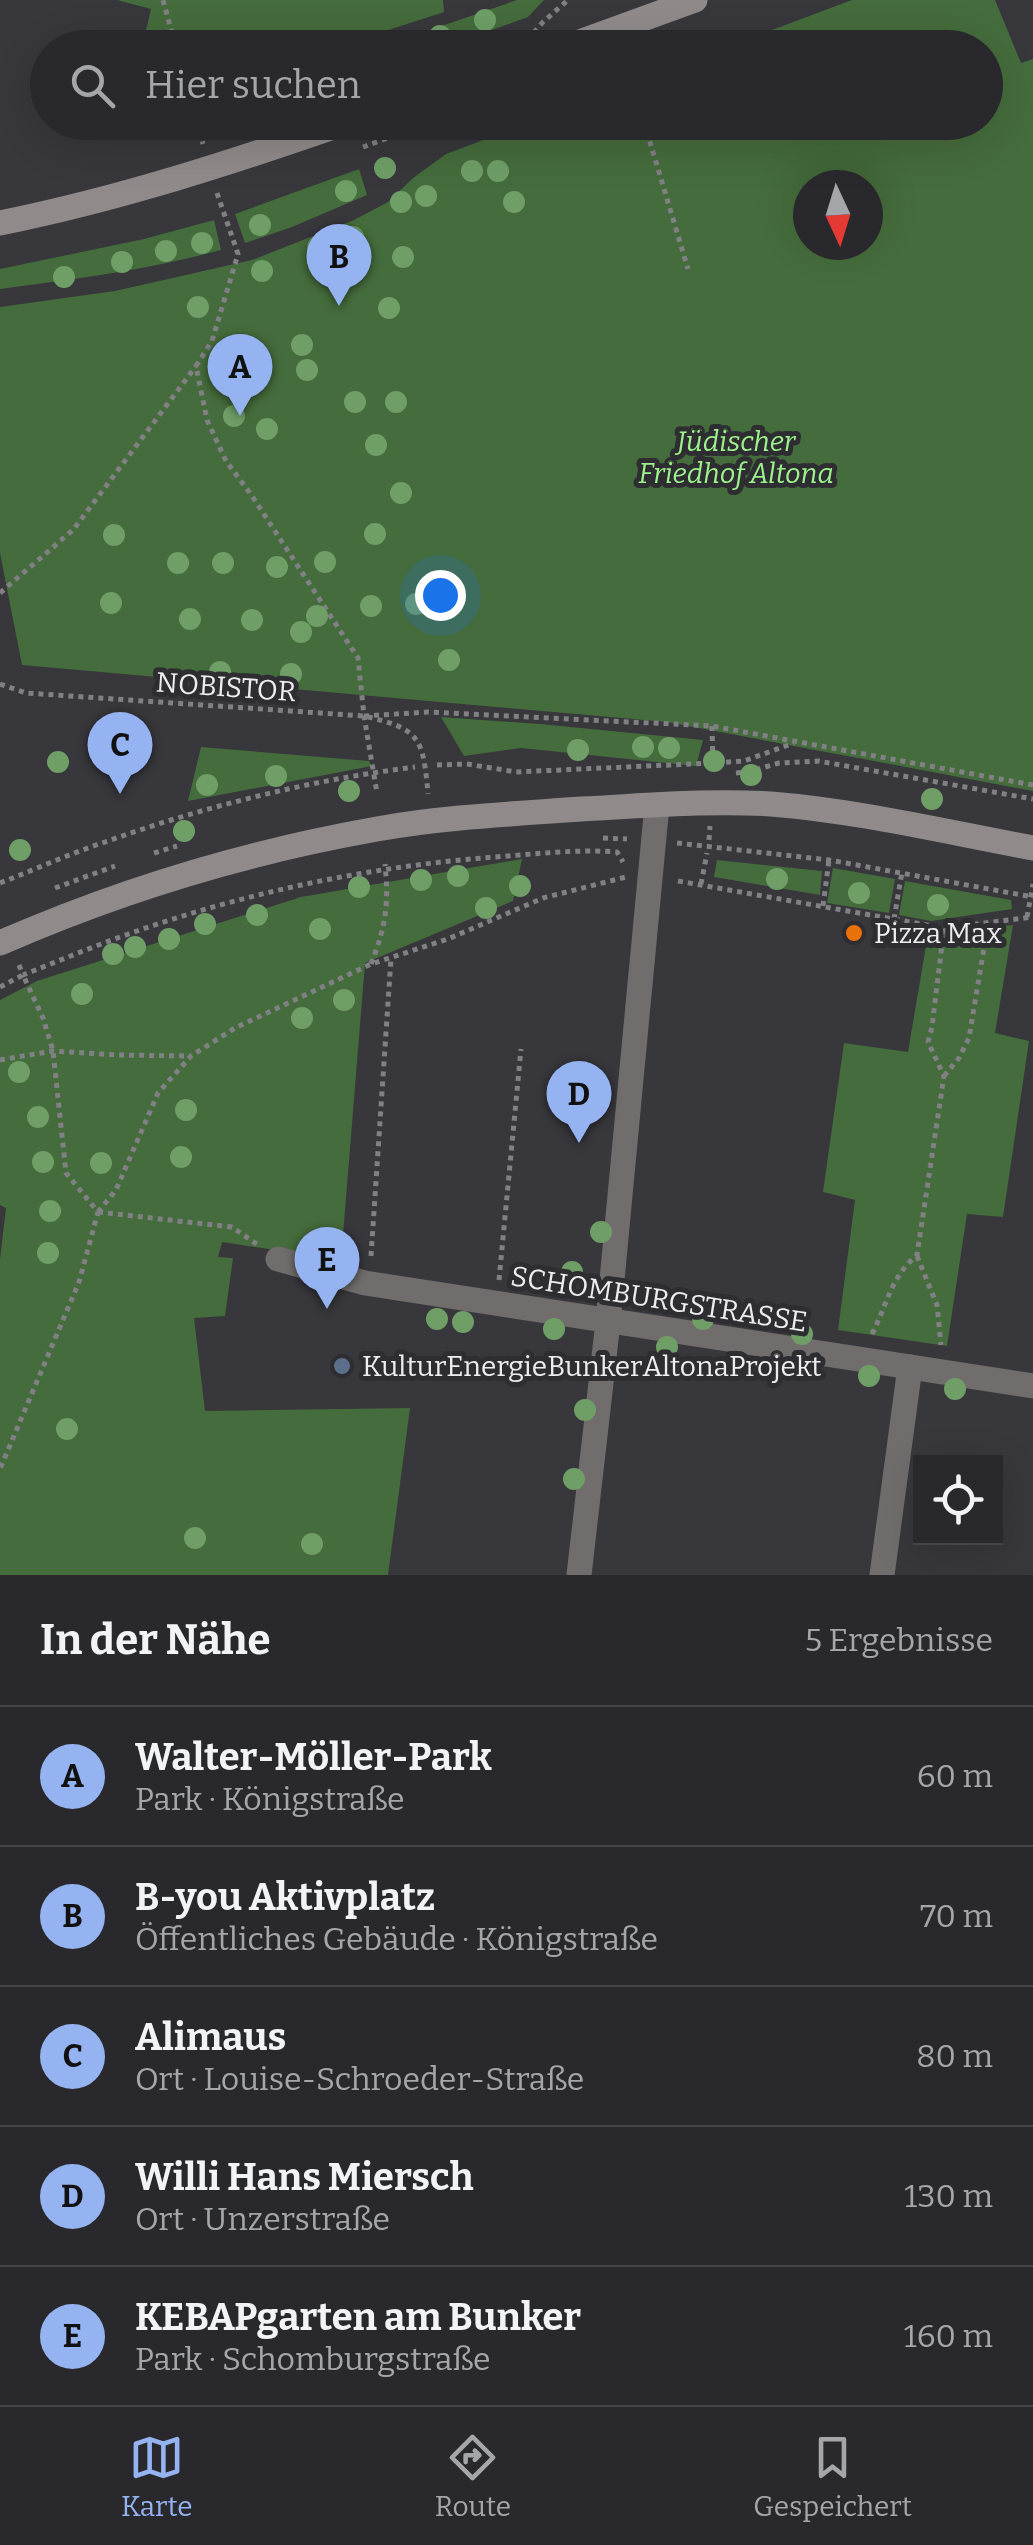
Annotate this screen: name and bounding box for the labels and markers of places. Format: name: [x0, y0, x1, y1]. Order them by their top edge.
pin: B: [306, 224, 372, 306]
pin: A: [208, 334, 272, 416]
pin: C: [88, 712, 152, 794]
place label: Pizza Max: [874, 917, 1002, 950]
marker: Pizza Max: [843, 922, 865, 944]
pin: D: [546, 1060, 612, 1143]
pin: E: [294, 1226, 360, 1309]
place label: KulturEnergieBunkerAltonaProjekt: [362, 1350, 821, 1383]
marker: KulturEnergieBunkerAltonaProjekt: [331, 1355, 353, 1377]

